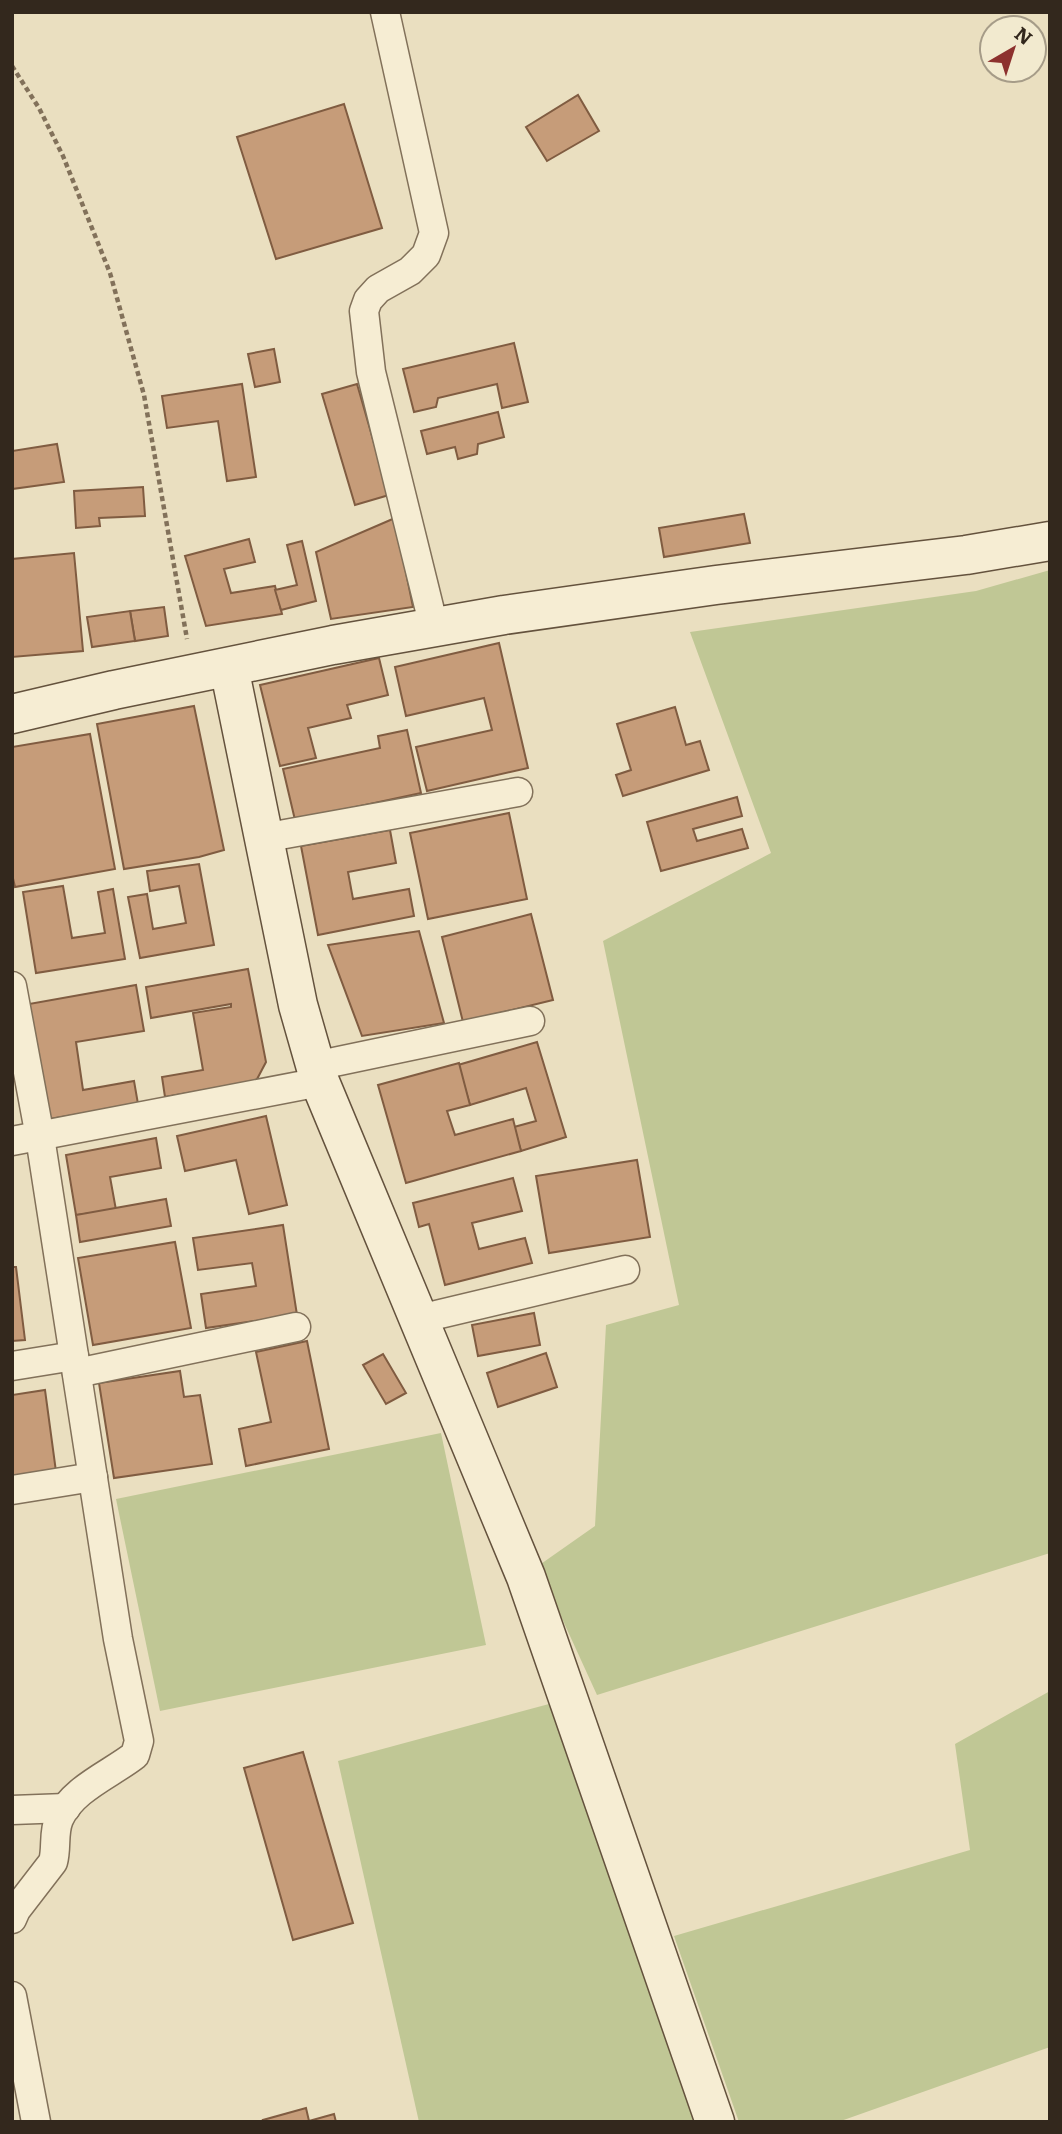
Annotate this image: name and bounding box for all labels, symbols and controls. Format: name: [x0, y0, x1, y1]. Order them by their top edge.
north arrow: [978, 14, 1048, 84]
text: N: [1009, 19, 1039, 51]

